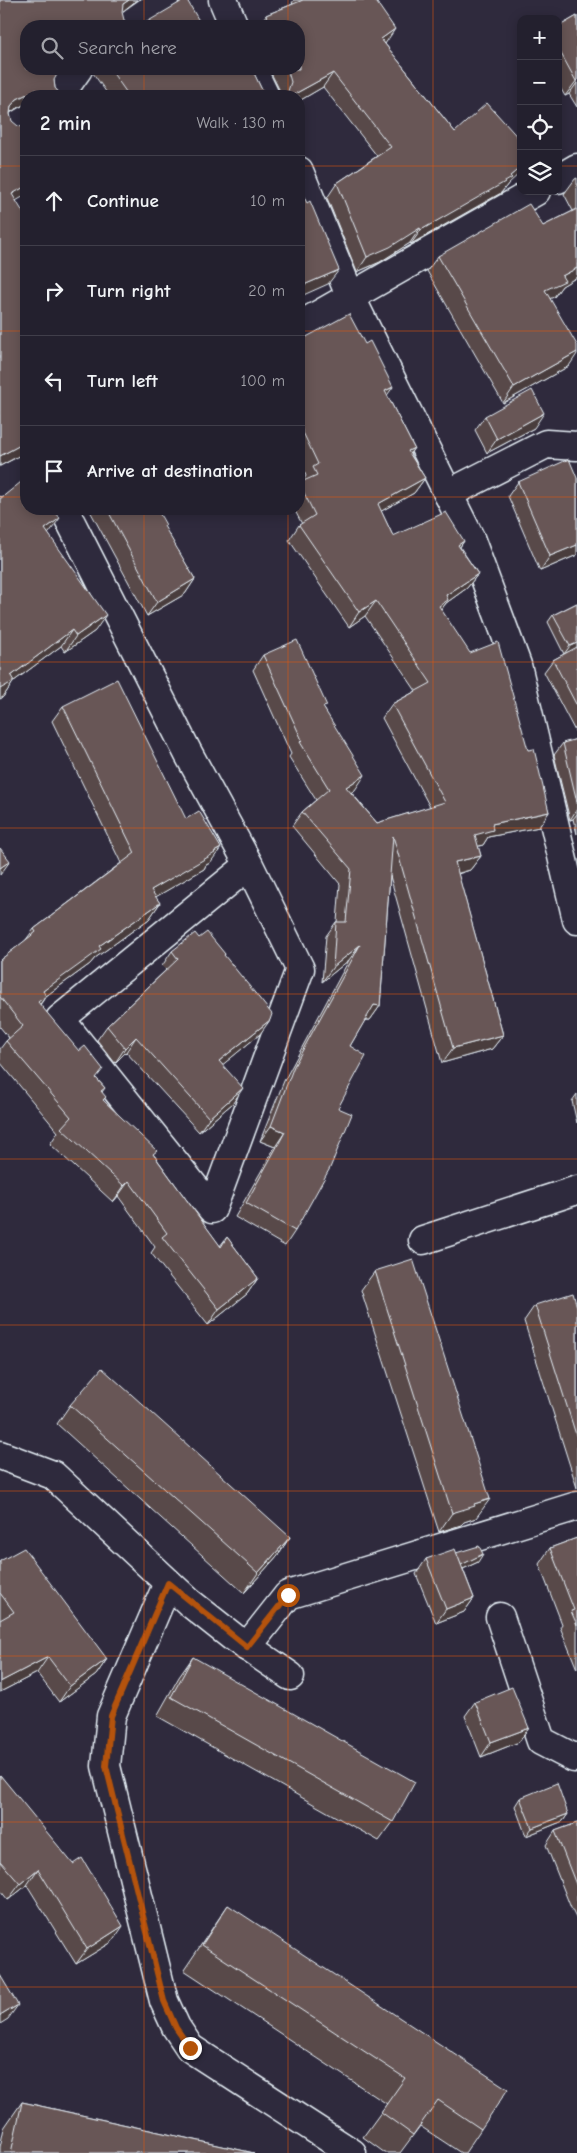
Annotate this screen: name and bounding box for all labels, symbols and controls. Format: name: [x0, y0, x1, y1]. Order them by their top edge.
map controls: [517, 15, 562, 195]
button: +: [517, 15, 562, 60]
search box: [20, 20, 305, 75]
icon: search: [38, 34, 66, 62]
text: Search here: [78, 37, 177, 59]
button: −: [517, 60, 562, 105]
button: locate: [517, 105, 562, 150]
text: 2 min: [40, 111, 91, 135]
text: Walk · 130 m: [196, 114, 285, 132]
button: layers: [517, 150, 562, 195]
icon: ahead: [40, 187, 68, 215]
text: Continue: [87, 190, 159, 212]
text: 10 m: [250, 192, 285, 210]
icon: right: [40, 277, 68, 305]
text: Turn right: [87, 280, 171, 302]
text: 20 m: [248, 282, 285, 300]
icon: left: [40, 367, 68, 395]
text: Turn left: [87, 370, 158, 392]
text: 100 m: [241, 372, 285, 390]
icon: arrive: [40, 457, 68, 485]
text: Arrive at destination: [87, 460, 253, 482]
route start: [277, 1584, 300, 1607]
route end: [179, 2037, 202, 2060]

